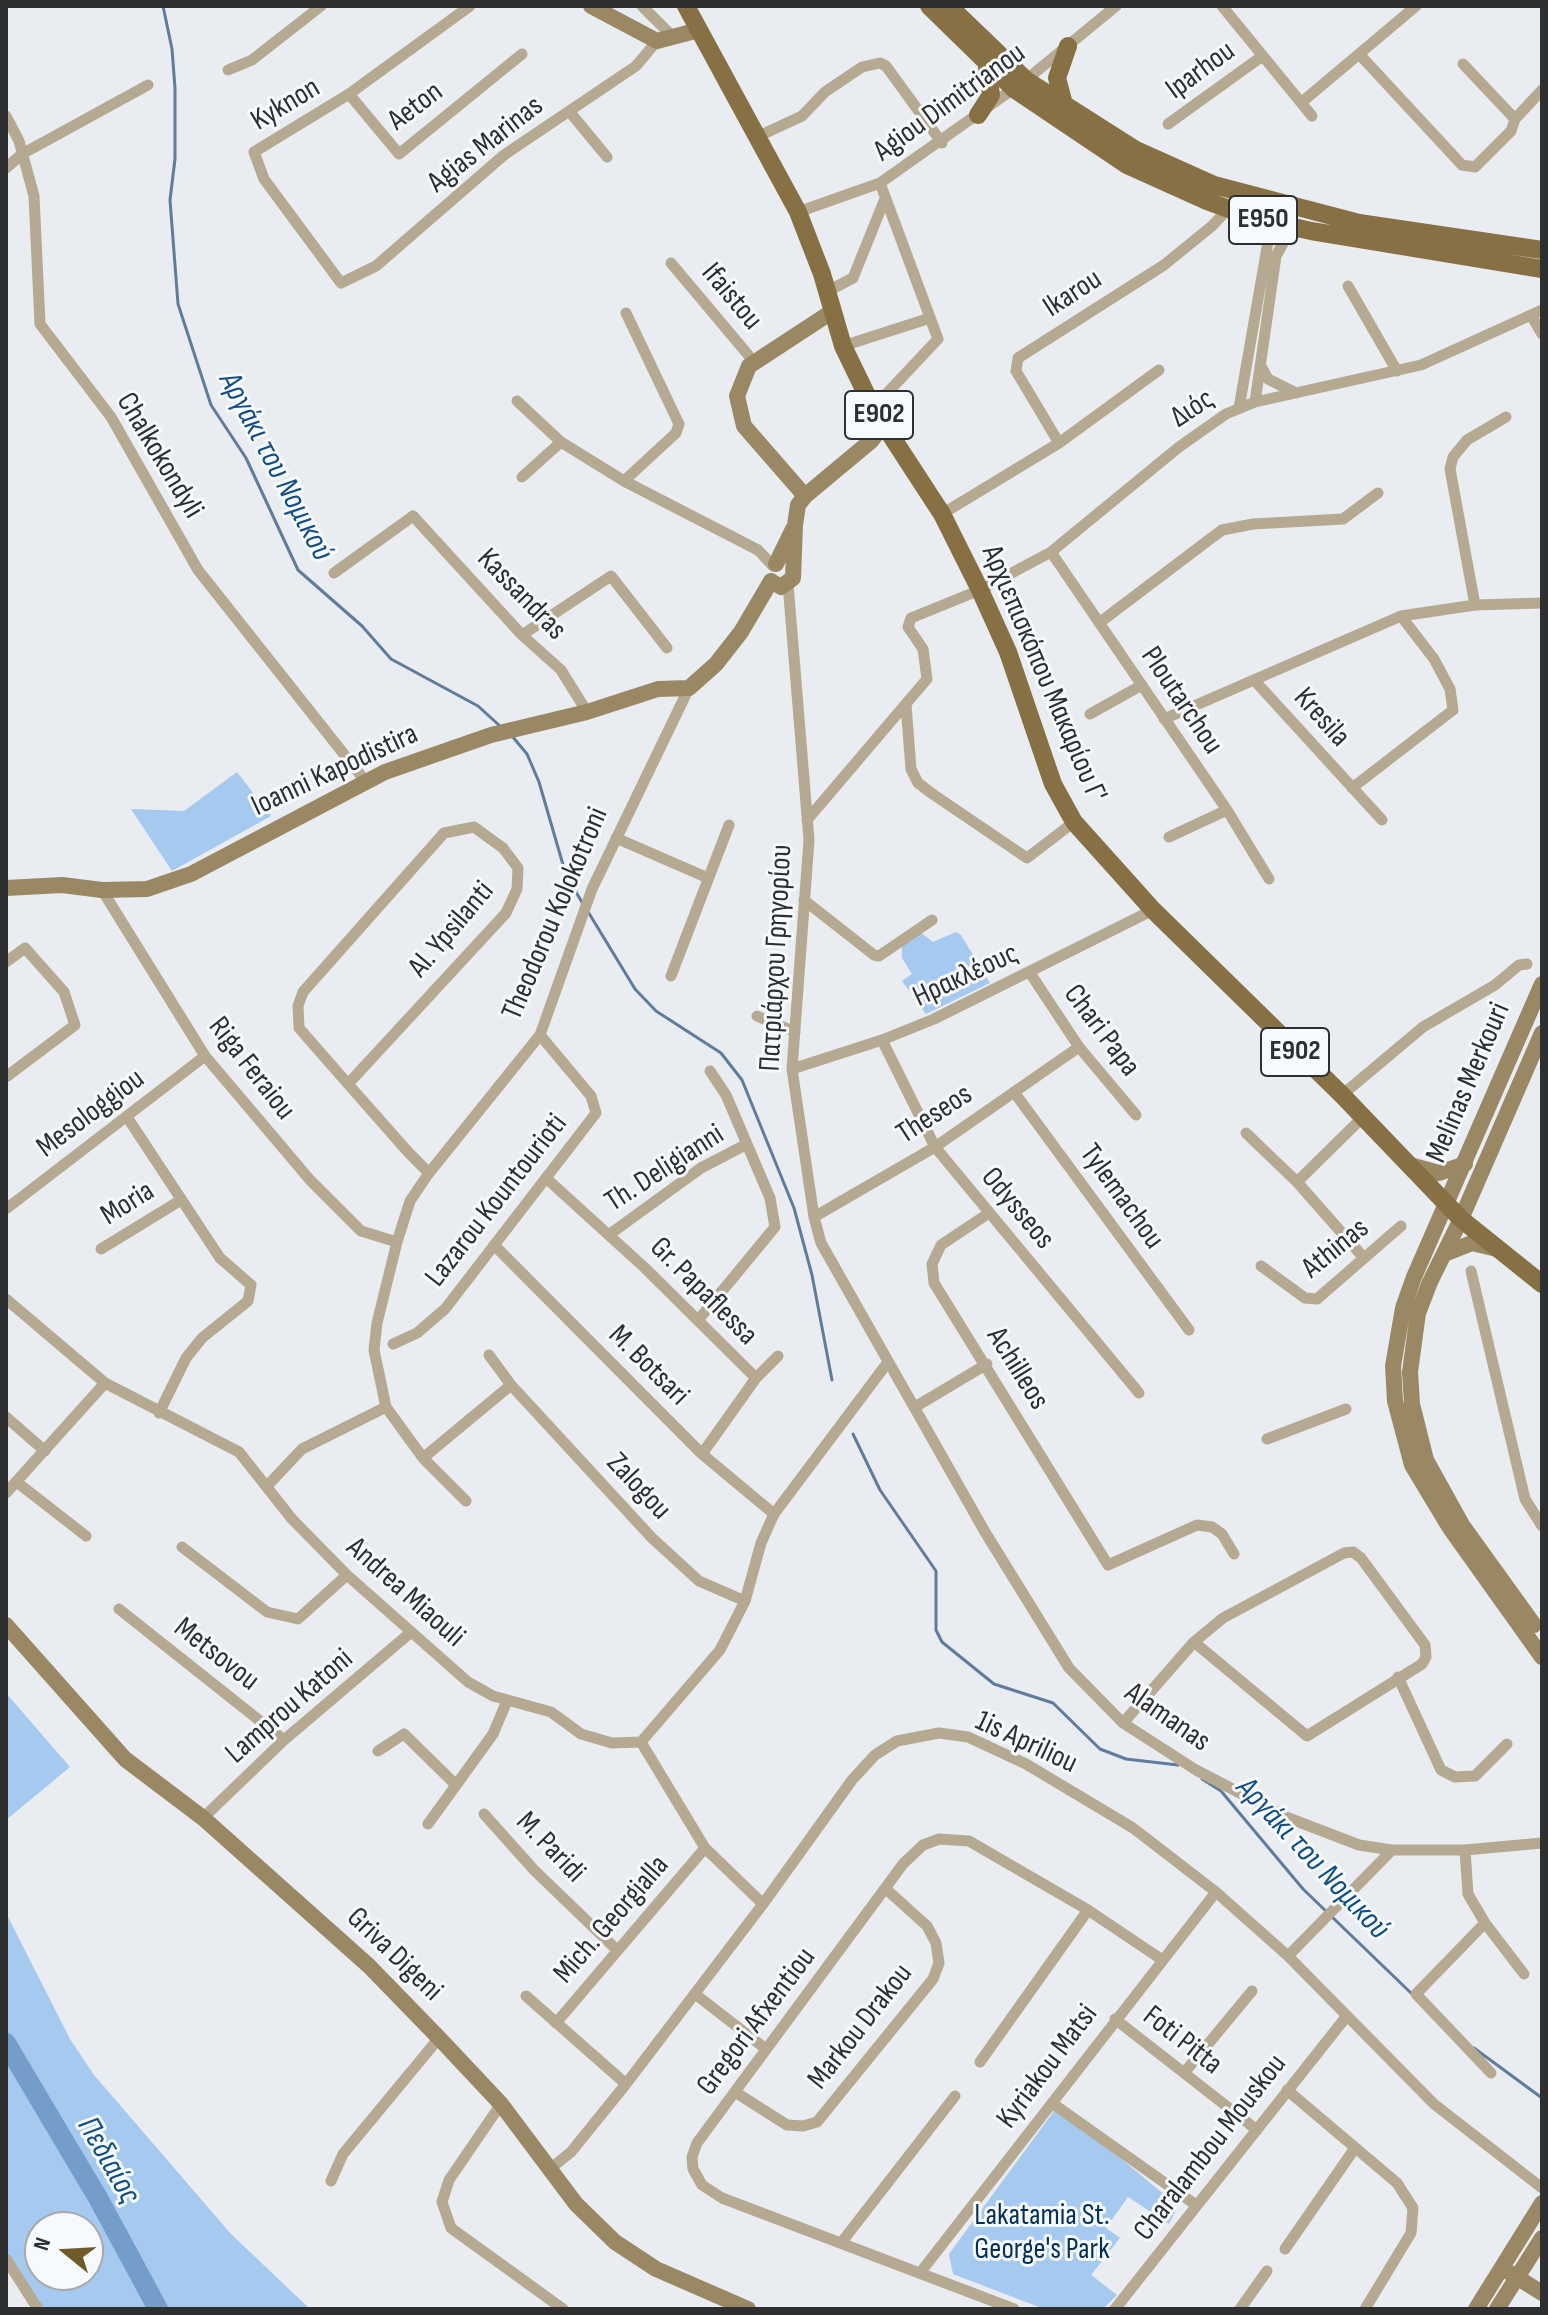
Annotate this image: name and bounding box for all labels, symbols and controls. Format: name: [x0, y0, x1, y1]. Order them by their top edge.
street label: Iparhou: [1159, 34, 1243, 108]
street label: Agiou Dimitrianou: [867, 36, 1033, 170]
street label: Kyknon: [245, 71, 327, 139]
street label: Aeton: [381, 75, 451, 139]
street label: Agias Marinas: [421, 89, 551, 201]
road number: E950: [1229, 196, 1297, 244]
street label: Ifaistou: [693, 256, 769, 338]
street label: Ikarou: [1037, 262, 1109, 326]
water label: Αργάκι του Νομικού: [209, 366, 341, 568]
street label: Διός: [1165, 382, 1221, 436]
street label: Chalkokondyli: [107, 387, 211, 525]
road number: E902: [845, 391, 913, 439]
street label: Αρχιεπισκόπου Μακαρίου Γ': [973, 540, 1113, 808]
street label: Kassandras: [469, 542, 573, 648]
street label: Ploutarchou: [1132, 640, 1230, 762]
street label: Kresila: [1285, 681, 1357, 755]
street label: Ioanni Kapodistira: [246, 717, 424, 825]
street label: Theodorou Kolokotroni: [495, 802, 617, 1026]
street label: Πατριάρχου Γρηγορίου: [753, 844, 801, 1072]
street label: Al. Ypsilanti: [401, 875, 503, 985]
street label: Ηρακλέους: [908, 936, 1024, 1016]
street label: Chari Papa: [1055, 978, 1147, 1084]
street label: Melinas Merkouri: [1419, 998, 1519, 1168]
street label: Riga Feraiou: [200, 1010, 302, 1128]
road number: E902: [1261, 1028, 1329, 1076]
street label: Mesologgiou: [30, 1062, 152, 1166]
street label: Theseos: [890, 1077, 980, 1153]
street label: Lazarou Kountourioti: [418, 1107, 576, 1295]
street label: Th. Deligianni: [599, 1117, 731, 1221]
street label: Tylemachou: [1071, 1138, 1171, 1256]
street label: Odysseos: [973, 1161, 1061, 1257]
street label: Moria: [95, 1174, 161, 1234]
street label: Athinas: [1295, 1211, 1377, 1287]
street label: Gr. Papaflessa: [642, 1231, 764, 1353]
street label: M. Botsari: [600, 1318, 696, 1414]
street label: Achilleos: [978, 1321, 1056, 1417]
street label: Zalogou: [598, 1446, 678, 1528]
street label: Andrea Miaouli: [338, 1530, 472, 1656]
street label: Metsovou: [166, 1611, 266, 1699]
street label: Lamprou Katoni: [219, 1642, 361, 1772]
street label: Alamanas: [1117, 1676, 1217, 1760]
street label: 1is Apriliou: [969, 1704, 1083, 1782]
water label: Αργάκι του Νομικού: [1227, 1770, 1397, 1948]
street label: M. Paridi: [508, 1805, 592, 1891]
street label: Mich. Georgialla: [547, 1849, 677, 1991]
street label: Griva Digeni: [339, 1901, 449, 2009]
street label: Gregori Afxentiou: [690, 1941, 824, 2103]
street label: Markou Drakou: [801, 1957, 921, 2097]
street label: Kyriakou Matsi: [990, 1998, 1106, 2136]
street label: Foti Pitta: [1135, 1999, 1229, 2083]
street label: Charalambou Mouskou: [1127, 2048, 1295, 2248]
water label: Πεδιαίος: [68, 2111, 148, 2211]
park label: Lakatamia St. George's Park: [974, 2198, 1110, 2268]
north arrow: [24, 2211, 104, 2291]
text: N: [28, 2234, 57, 2254]

